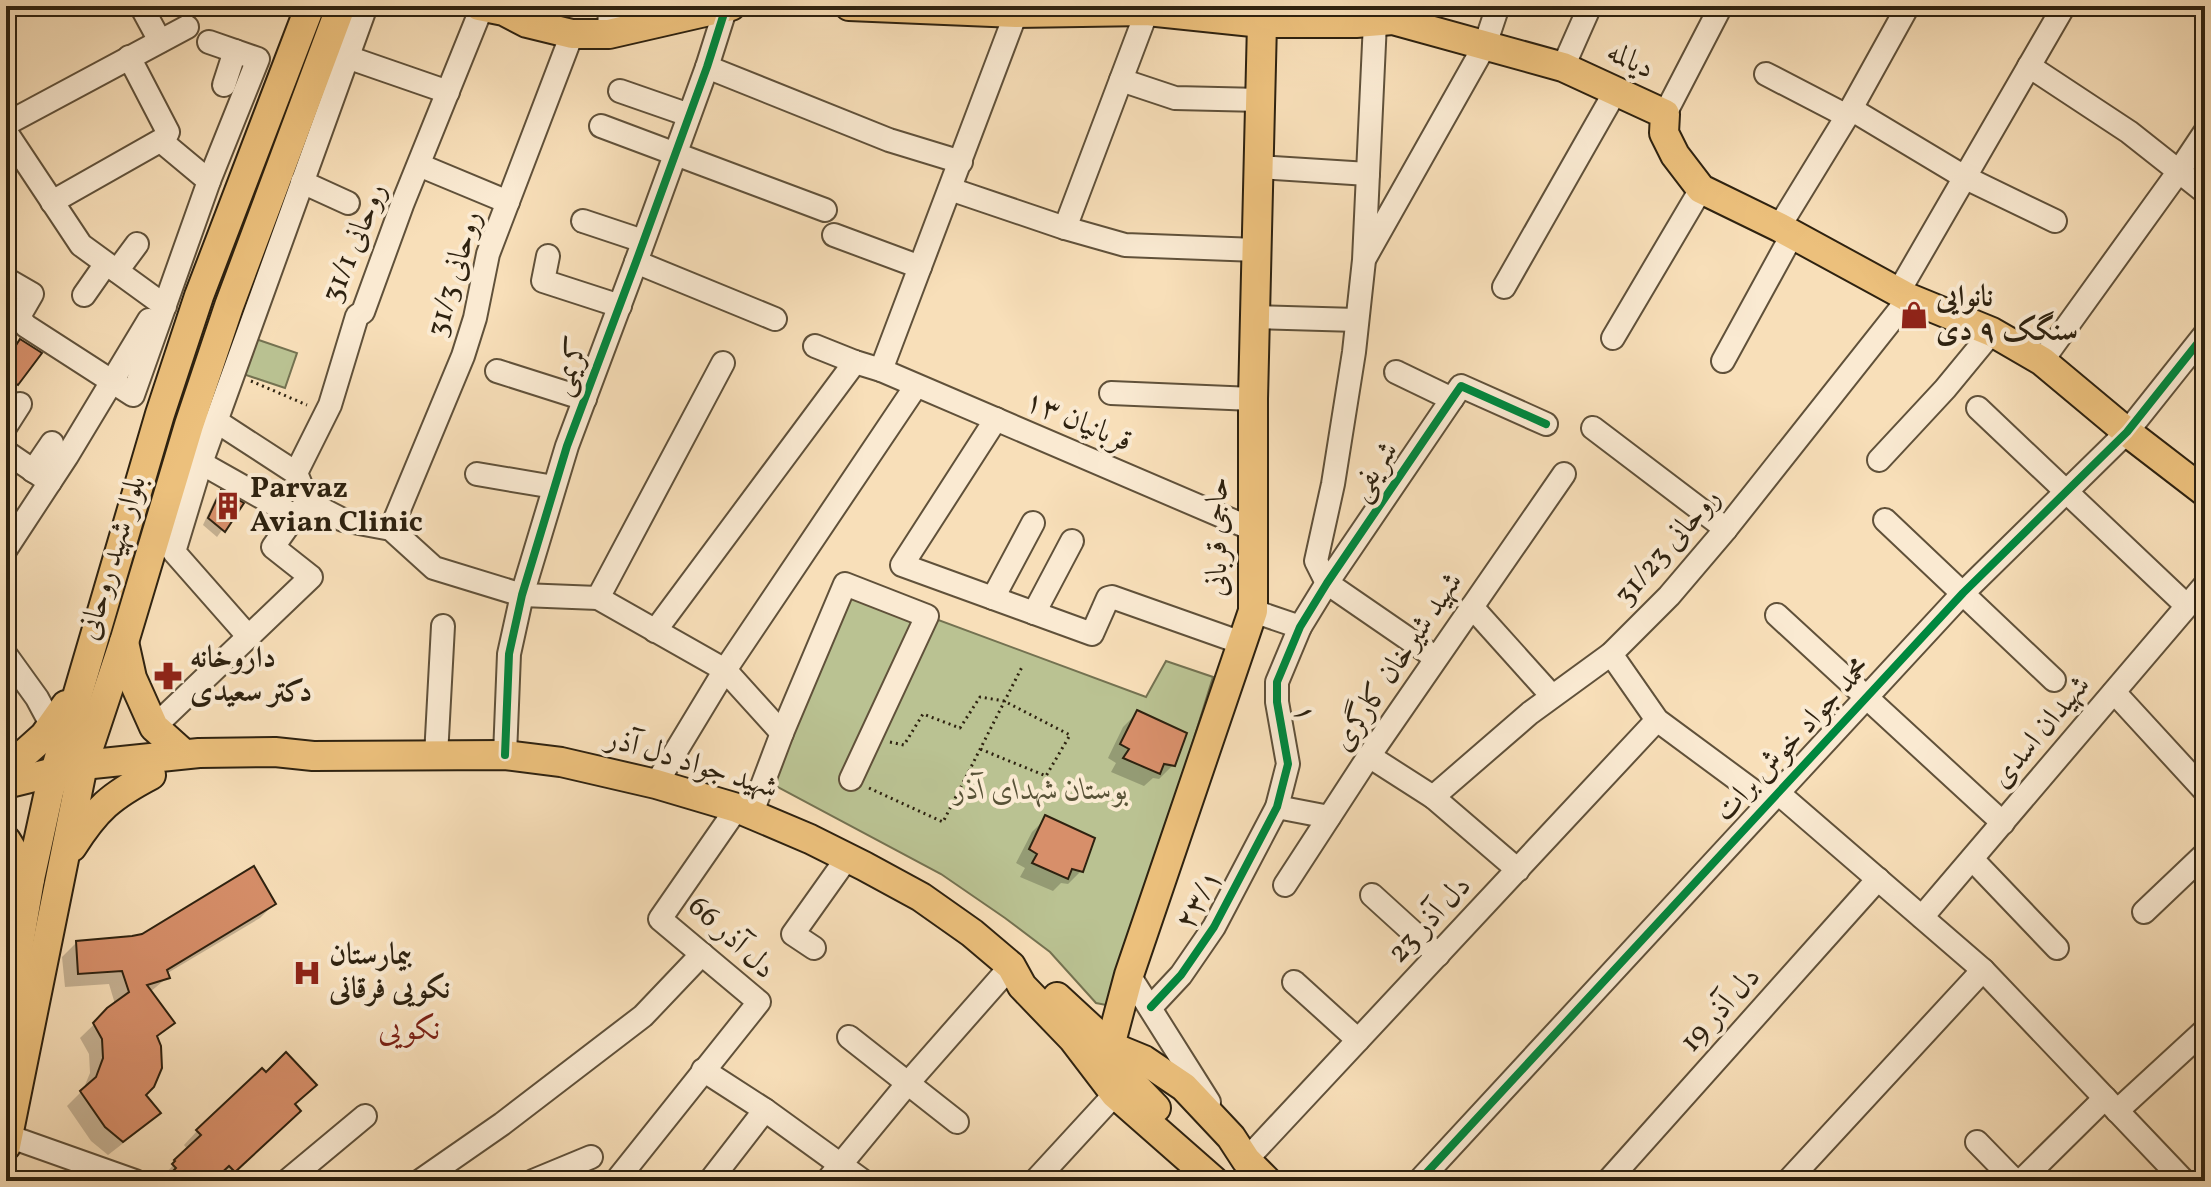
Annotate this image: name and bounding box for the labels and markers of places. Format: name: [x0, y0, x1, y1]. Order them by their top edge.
place label: نانوایی سنگک ۹ دی: [1935, 277, 2078, 353]
shop icon: نانوایی سنگک ۹ دی: [1899, 300, 1929, 330]
place label: Parvaz Avian Clinic: [250, 468, 423, 544]
building icon: Parvaz Avian Clinic: [213, 491, 243, 521]
place label: داروخانه دکتر سعیدی: [190, 638, 312, 714]
pharmacy icon: داروخانه دکتر سعیدی: [153, 661, 183, 691]
place label: بیمارستان نکویی فرقانی: [328, 935, 450, 1011]
hospital icon: بیمارستان نکویی فرقانی: [292, 958, 322, 988]

